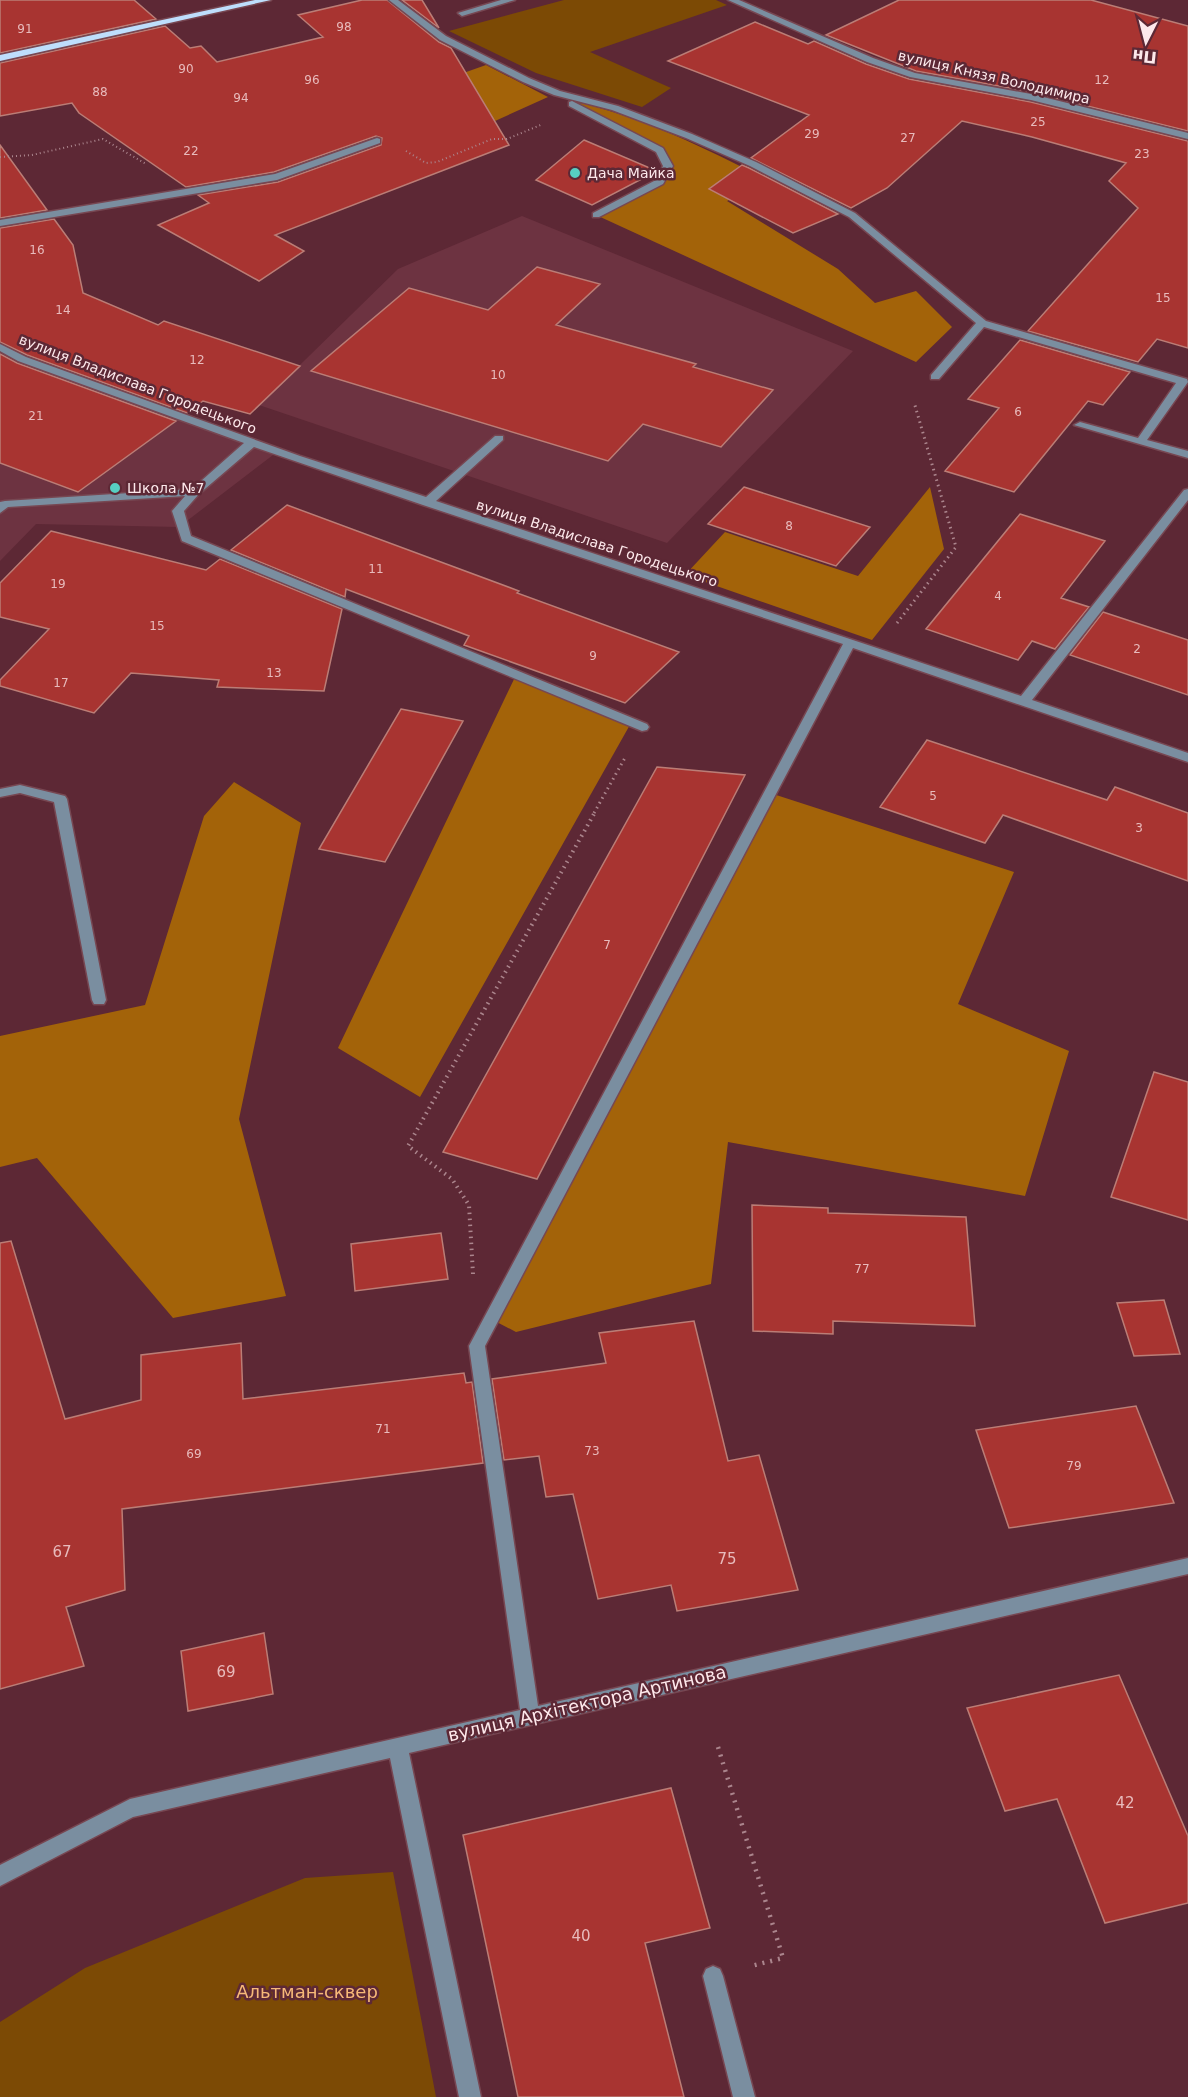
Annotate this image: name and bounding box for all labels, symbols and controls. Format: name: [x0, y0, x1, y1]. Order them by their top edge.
north arrow: [1116, 12, 1176, 72]
house number: 98: [336, 20, 352, 34]
house number: 91: [17, 22, 33, 36]
text: Пн: [1131, 46, 1158, 67]
street label: вулиця Князя Володимира: [897, 47, 1091, 107]
house number: 90: [178, 62, 194, 76]
house number: 96: [304, 73, 320, 87]
house number: 12: [1094, 73, 1110, 87]
house number: 88: [92, 85, 108, 99]
house number: 94: [233, 91, 249, 105]
house number: 25: [1030, 115, 1046, 129]
house number: 29: [804, 127, 820, 141]
house number: 27: [900, 131, 916, 145]
house number: 22: [183, 144, 199, 158]
house number: 23: [1134, 147, 1150, 161]
place label: Дача Майка: [587, 165, 675, 181]
marker: Дача Майка: [568, 166, 582, 180]
house number: 16: [29, 243, 45, 257]
house number: 15: [1155, 291, 1171, 305]
house number: 14: [55, 303, 71, 317]
street label: вулиця Владислава Городецького: [17, 331, 259, 437]
house number: 12: [189, 353, 205, 367]
house number: 10: [490, 368, 506, 382]
house number: 6: [1014, 405, 1022, 419]
house number: 21: [28, 409, 44, 423]
place label: Школа №7: [127, 480, 204, 496]
marker: Школа №7: [108, 481, 122, 495]
street label: вулиця Владислава Городецького: [474, 496, 720, 590]
house number: 8: [785, 519, 793, 533]
house number: 11: [368, 562, 384, 576]
house number: 19: [50, 577, 66, 591]
house number: 4: [994, 589, 1002, 603]
house number: 15: [149, 619, 165, 633]
house number: 2: [1133, 642, 1141, 656]
house number: 9: [589, 649, 597, 663]
house number: 13: [266, 666, 282, 680]
house number: 17: [53, 676, 69, 690]
house number: 5: [929, 789, 937, 803]
house number: 3: [1135, 821, 1143, 835]
house number: 7: [603, 938, 611, 952]
house number: 77: [854, 1262, 870, 1276]
house number: 71: [375, 1422, 391, 1436]
house number: 73: [584, 1444, 600, 1458]
house number: 69: [186, 1447, 202, 1461]
house number: 79: [1066, 1459, 1082, 1473]
house number: 67: [52, 1543, 72, 1561]
house number: 75: [717, 1550, 737, 1568]
street label: вулиця Архітектора Артинова: [446, 1661, 728, 1745]
house number: 69: [216, 1663, 236, 1681]
house number: 42: [1115, 1794, 1135, 1812]
house number: 40: [571, 1927, 591, 1945]
park label: Альтман-сквер: [236, 1981, 378, 2002]

